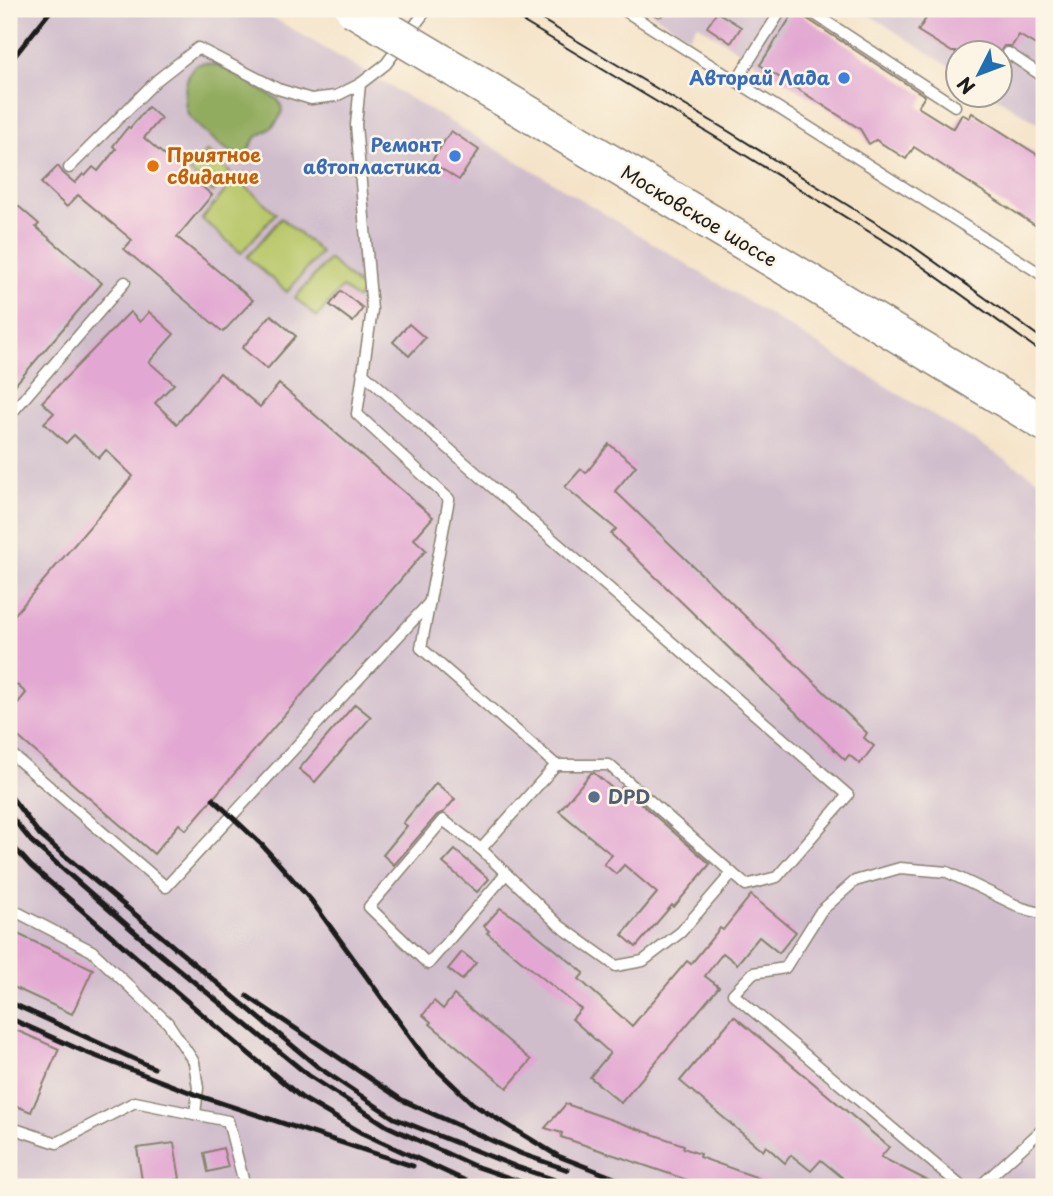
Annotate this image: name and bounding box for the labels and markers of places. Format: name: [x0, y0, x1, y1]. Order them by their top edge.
place label: Авторай Лада: [689, 63, 830, 91]
marker: Авторай Лада: [836, 70, 852, 86]
place label: Ремонт автопластика: [303, 130, 442, 180]
place label: Приятное свидание: [167, 140, 261, 190]
marker: Ремонт автопластика: [447, 148, 463, 164]
marker: Приятное свидание: [145, 158, 161, 174]
place label: DPD: [608, 782, 650, 810]
marker: DPD: [586, 789, 602, 805]

